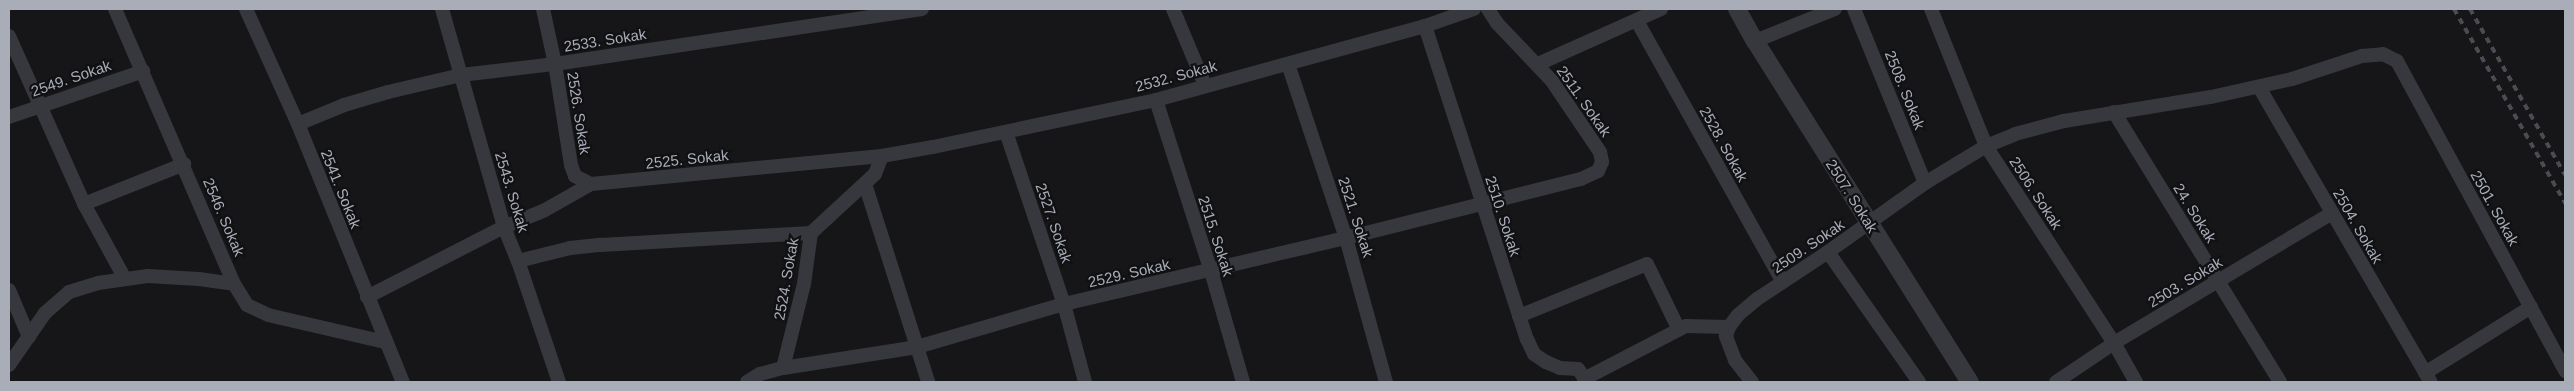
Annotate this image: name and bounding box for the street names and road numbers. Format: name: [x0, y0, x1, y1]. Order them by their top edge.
street label: 2533. Sokak: [562, 25, 648, 55]
street label: 2508. Sokak: [1881, 48, 1929, 132]
street label: 2549. Sokak: [29, 56, 113, 100]
street label: 2532. Sokak: [1133, 57, 1219, 95]
street label: 2511. Sokak: [1553, 62, 1615, 140]
street label: 2526. Sokak: [564, 70, 594, 156]
street label: 2528. Sokak: [1696, 103, 1752, 185]
street label: 2525. Sokak: [645, 146, 729, 172]
street label: 2541. Sokak: [317, 147, 365, 231]
street label: 2543. Sokak: [491, 149, 533, 235]
street label: 2506. Sokak: [2006, 153, 2066, 233]
street label: 2507. Sokak: [1822, 156, 1882, 236]
street label: 2501. Sokak: [2467, 167, 2523, 249]
street label: 2510. Sokak: [1482, 174, 1524, 258]
street label: 2546. Sokak: [199, 175, 249, 259]
street label: 2521. Sokak: [1335, 175, 1377, 259]
street label: 24. Sokak: [2170, 180, 2220, 246]
street label: 2527. Sokak: [1032, 181, 1076, 265]
street label: 2504. Sokak: [2329, 185, 2387, 267]
street label: 2515. Sokak: [1195, 194, 1237, 278]
street label: 2509. Sokak: [1768, 215, 1848, 277]
street label: 2524. Sokak: [770, 236, 802, 322]
street label: 2503. Sokak: [2145, 253, 2225, 311]
street label: 2529. Sokak: [1086, 255, 1172, 291]

